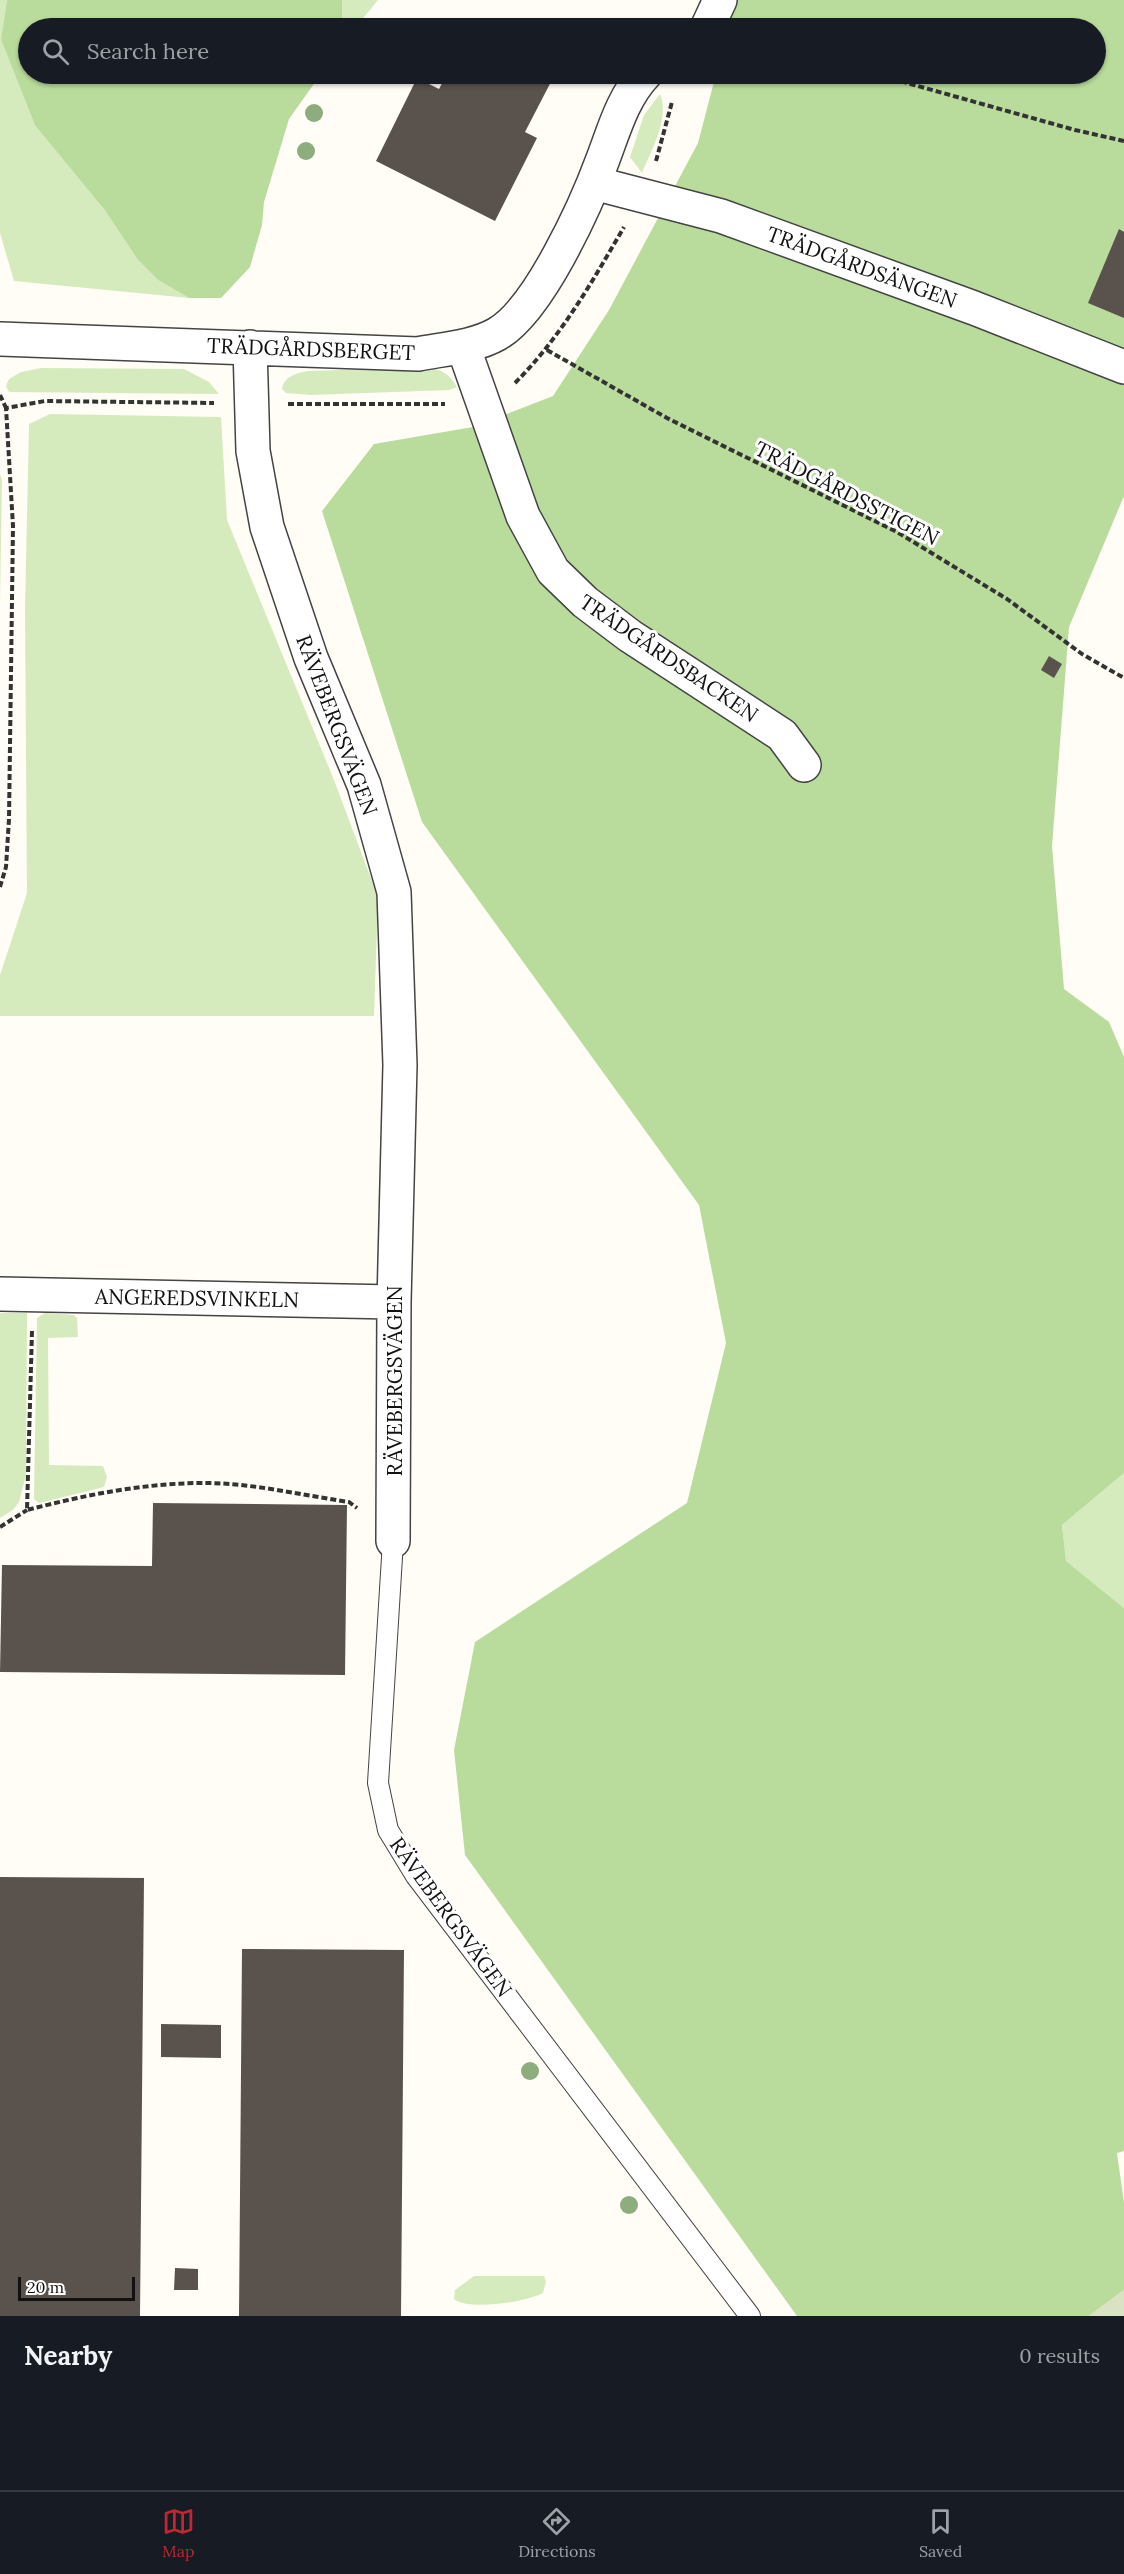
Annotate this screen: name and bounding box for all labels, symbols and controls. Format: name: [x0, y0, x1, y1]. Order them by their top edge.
search box: [18, 18, 1106, 84]
icon: search: [39, 35, 72, 68]
text: Search here: [87, 37, 209, 65]
street label: TRÄDGÅRDSÄNGEN: [763, 220, 961, 314]
street label: TRÄDGÅRDSBERGET: [207, 332, 415, 366]
street label: TRÄDGÅRDSSTIGEN: [750, 435, 944, 551]
street label: TRÄDGÅRDSBACKEN: [574, 588, 764, 728]
street label: RÄVEBERGSVÄGEN: [290, 631, 384, 819]
street label: ANGEREDSVINKELN: [94, 1283, 299, 1313]
street label: RÄVEBERGSVÄGEN: [381, 1285, 408, 1477]
street label: RÄVEBERGSVÄGEN: [384, 1832, 518, 2002]
scale bar: [18, 2274, 135, 2302]
text: 20 m: [27, 2277, 64, 2297]
text: Nearby: [24, 2339, 112, 2372]
text: 0 results: [1019, 2343, 1100, 2368]
tab: Map: [162, 2505, 195, 2561]
tab: Directions: [518, 2505, 596, 2561]
tab: Saved: [919, 2505, 962, 2561]

